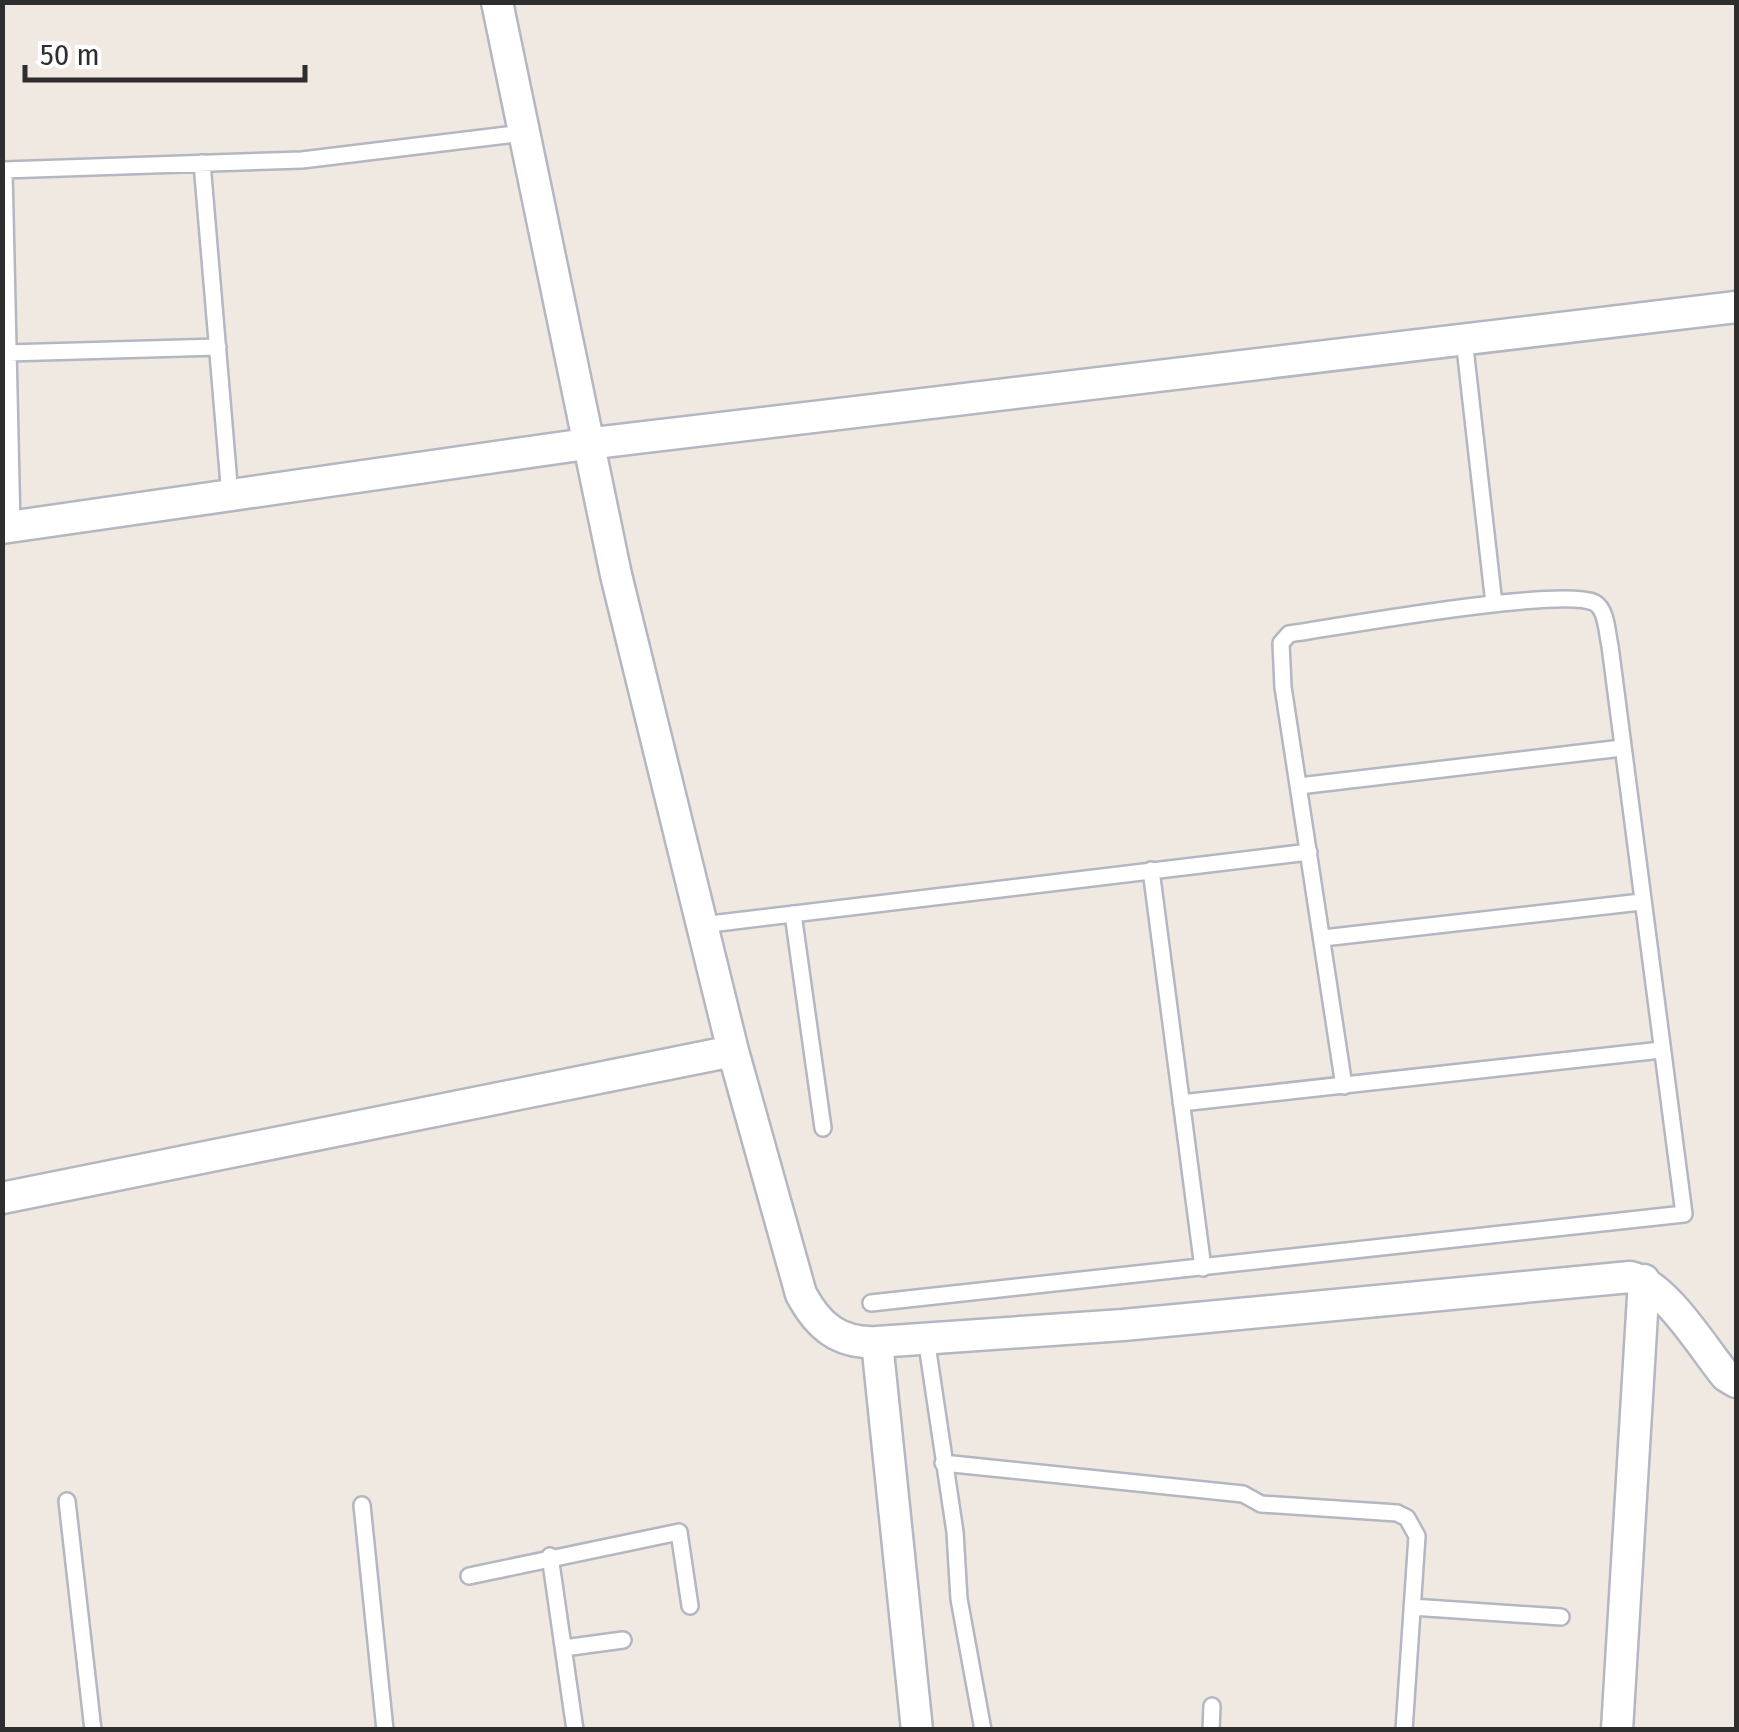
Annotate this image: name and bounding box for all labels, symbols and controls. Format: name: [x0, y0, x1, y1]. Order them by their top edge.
scale bar: [25, 20, 305, 82]
text: 50 m: [40, 37, 100, 73]

